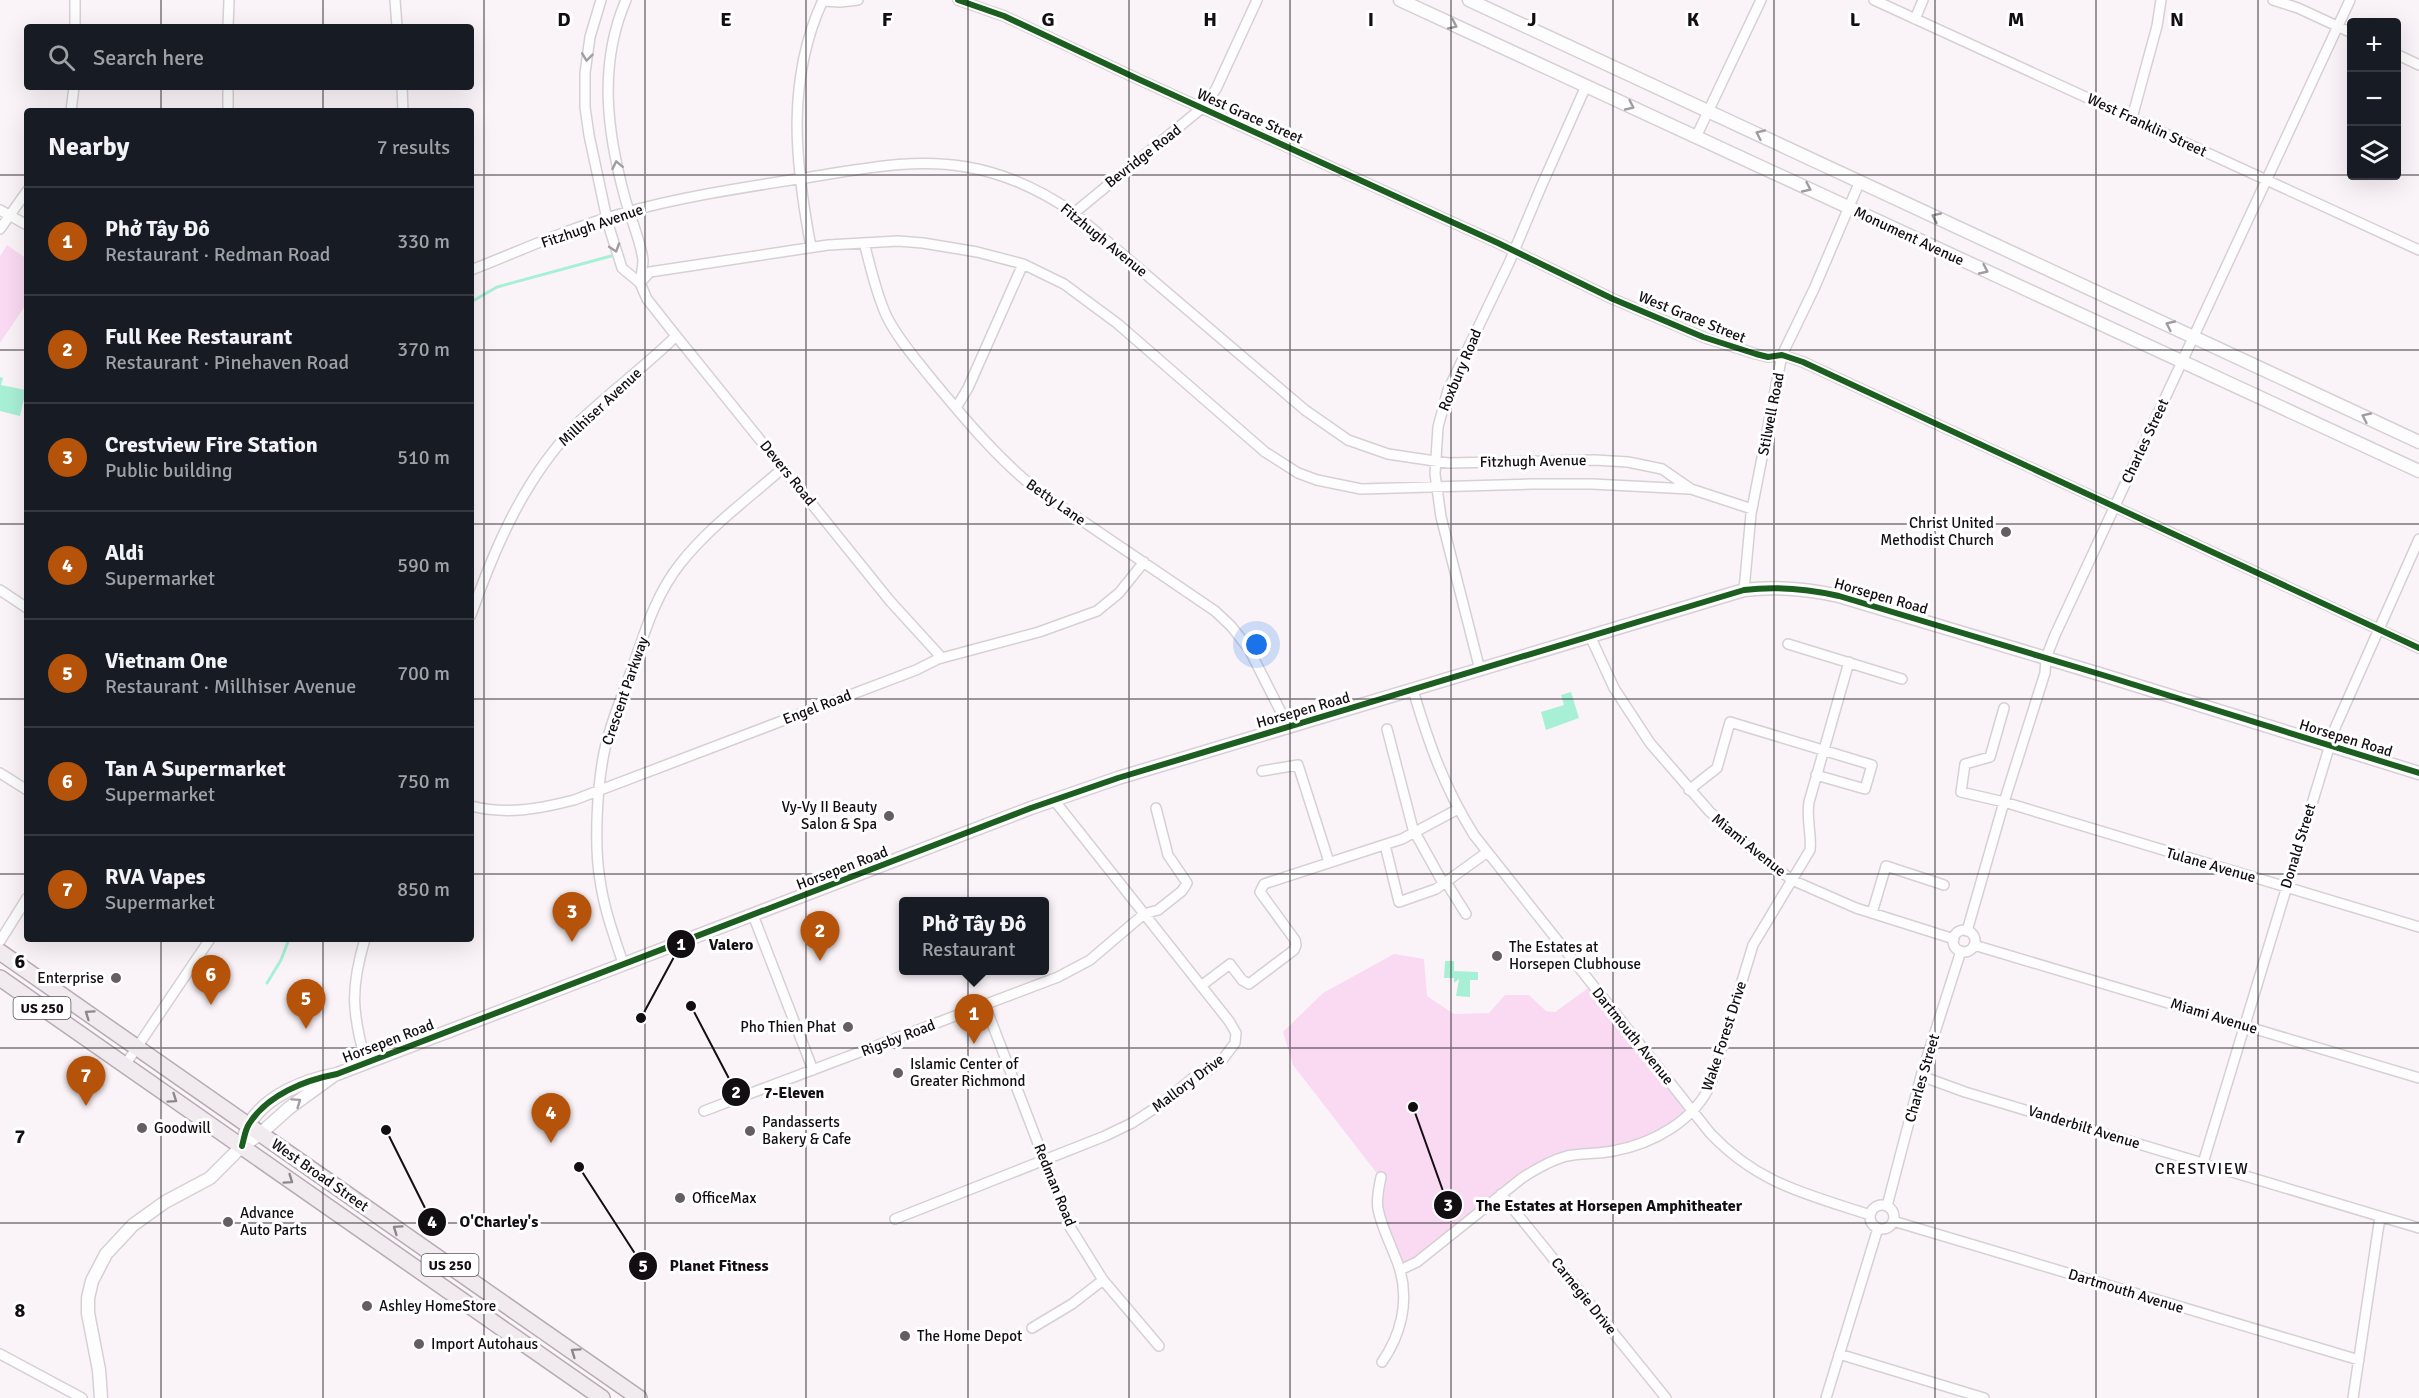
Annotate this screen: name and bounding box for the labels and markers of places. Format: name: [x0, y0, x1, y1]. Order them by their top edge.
place label: Christ United Methodist Church: [1880, 514, 1994, 549]
marker: Christ United Methodist Church: [1999, 525, 2013, 539]
place label: Vy-Vy II Beauty Salon & Spa: [781, 798, 877, 833]
marker: Vy-Vy II Beauty Salon & Spa: [882, 809, 896, 823]
pin: 3: [552, 892, 592, 942]
pin: 2: [800, 912, 840, 961]
callout: Valero: [666, 927, 765, 961]
place label: The Estates at Horsepen Clubhouse: [1509, 938, 1641, 973]
marker: The Estates at Horsepen Clubhouse: [1490, 949, 1504, 963]
pin: 6: [192, 956, 230, 1005]
place label: Enterprise: [37, 969, 104, 987]
marker: Enterprise: [109, 971, 123, 985]
pin: 5: [286, 980, 326, 1029]
pin: 1: [954, 994, 994, 1044]
place label: Pho Thien Phat: [740, 1018, 836, 1036]
marker: Pho Thien Phat: [841, 1020, 855, 1034]
place label: Islamic Center of Greater Richmond: [910, 1055, 1026, 1090]
pin: 7: [66, 1056, 106, 1106]
marker: Islamic Center of Greater Richmond: [891, 1066, 905, 1080]
callout: 7-Eleven: [721, 1075, 836, 1109]
pin: 4: [532, 1094, 570, 1143]
place label: Pandasserts Bakery & Cafe: [762, 1113, 851, 1148]
place label: Goodwill: [154, 1119, 211, 1137]
marker: Goodwill: [135, 1121, 149, 1135]
marker: Pandasserts Bakery & Cafe: [743, 1124, 757, 1138]
callout: The Estates at Horsepen Amphitheater: [1433, 1188, 1754, 1222]
place label: OfficeMax: [692, 1189, 756, 1207]
marker: OfficeMax: [673, 1191, 687, 1205]
place label: Advance Auto Parts: [240, 1204, 307, 1239]
callout: O'Charley's: [417, 1205, 550, 1239]
marker: Advance Auto Parts: [221, 1215, 235, 1229]
callout: Planet Fitness: [628, 1249, 781, 1283]
place label: Ashley HomeStore: [379, 1297, 496, 1315]
marker: Ashley HomeStore: [360, 1299, 374, 1313]
place label: The Home Depot: [917, 1327, 1022, 1345]
marker: The Home Depot: [898, 1329, 912, 1343]
place label: Import Autohaus: [431, 1335, 539, 1353]
marker: Import Autohaus: [412, 1337, 426, 1351]

